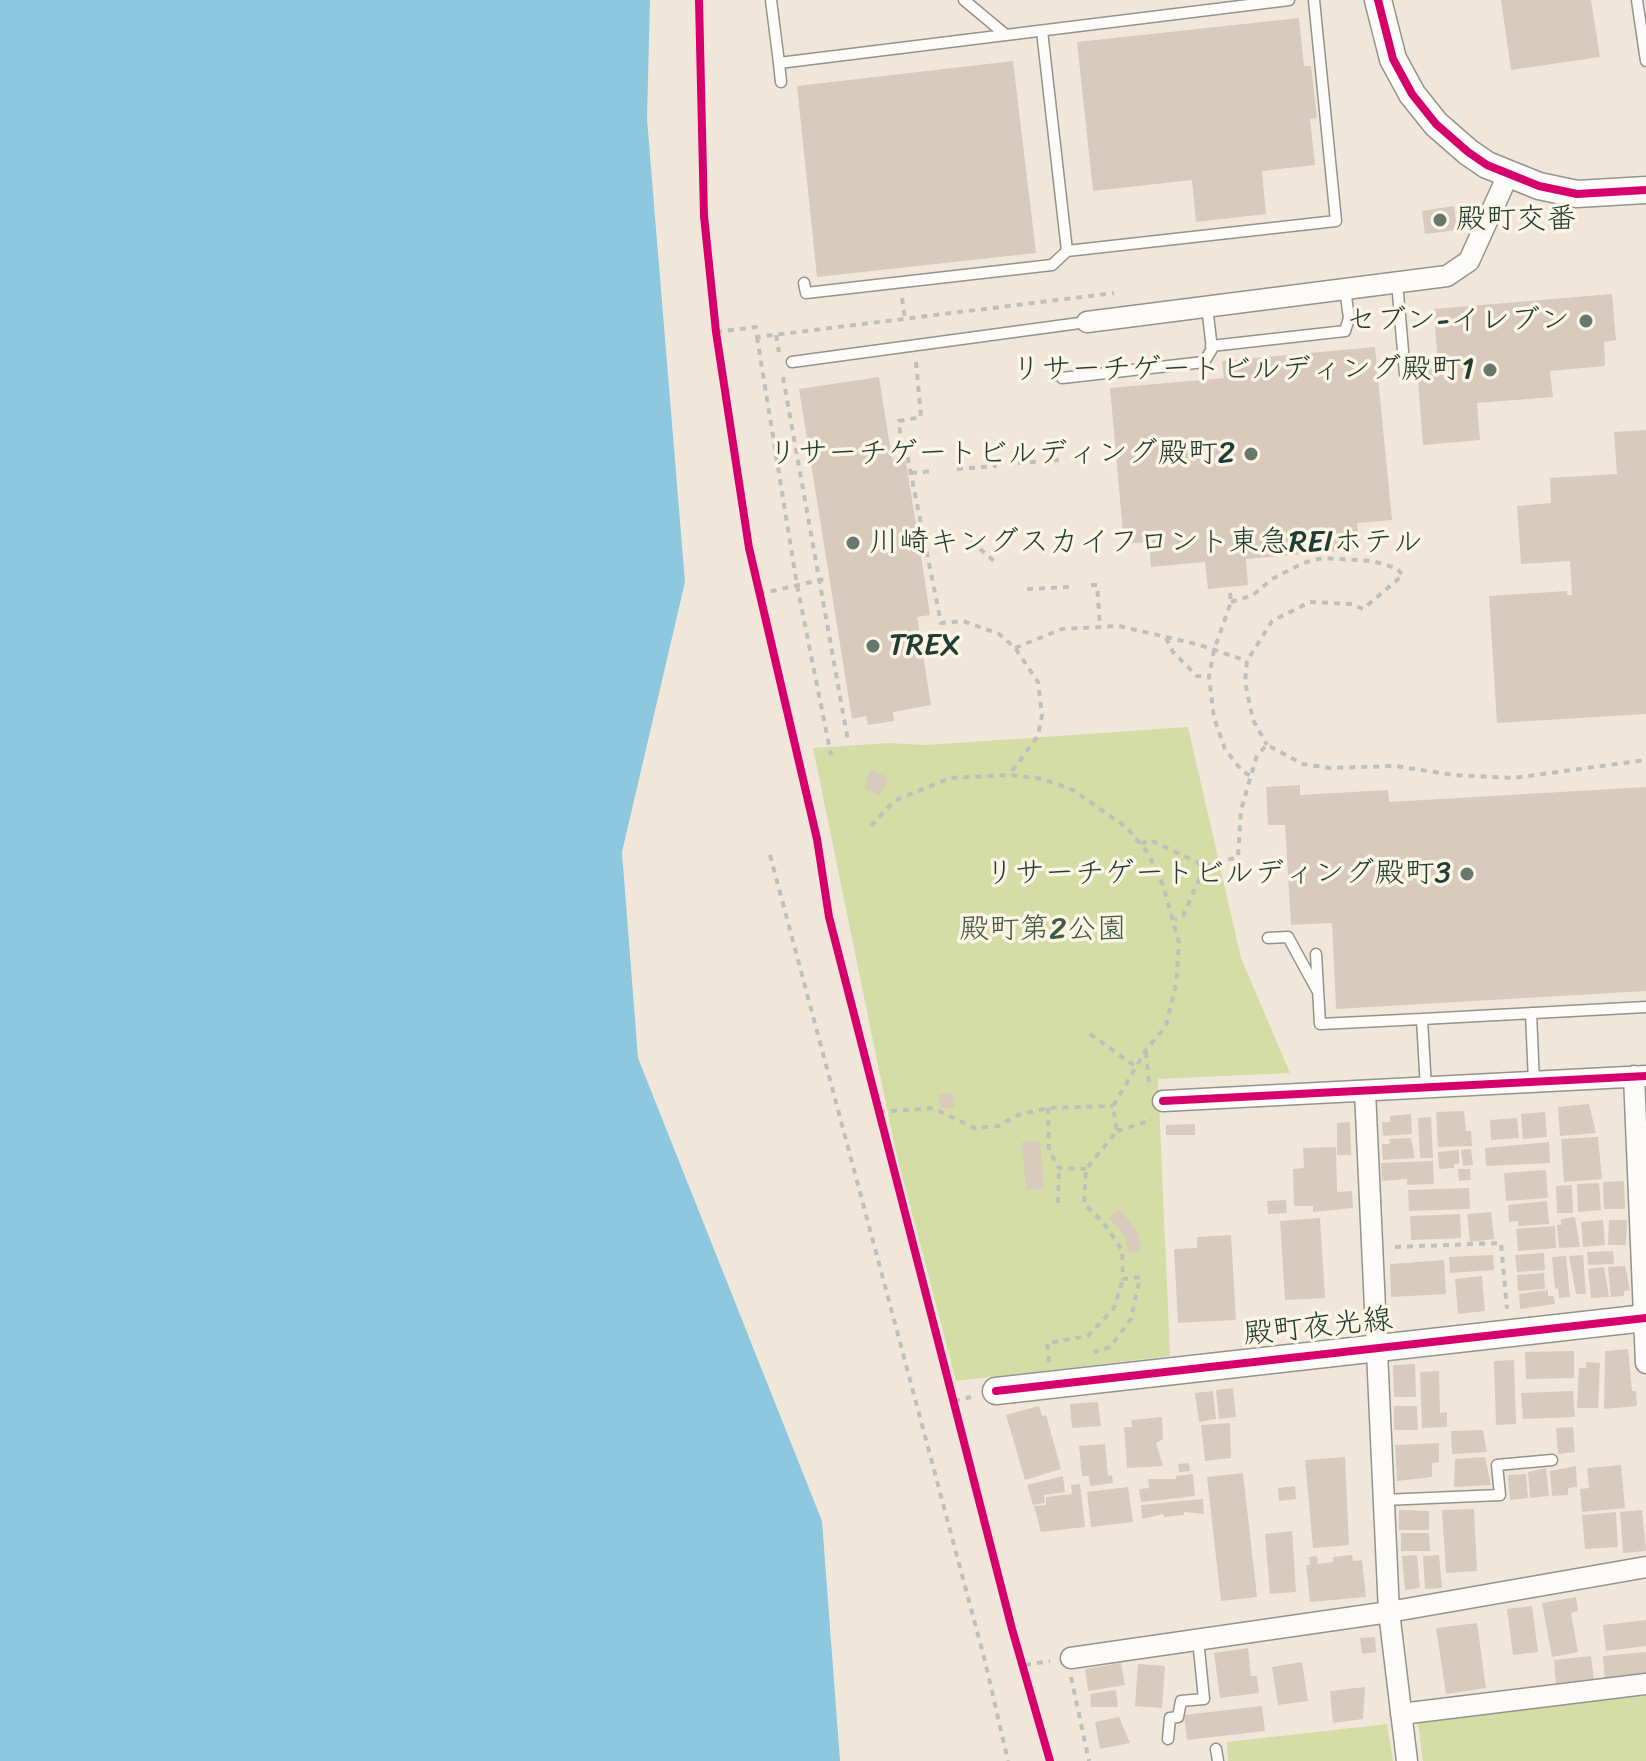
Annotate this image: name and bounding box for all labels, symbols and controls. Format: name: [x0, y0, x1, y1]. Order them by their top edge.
place label: 殿町交番: [1456, 202, 1576, 238]
marker: 殿町交番: [1431, 211, 1449, 229]
place label: セブン-イレブン: [1346, 303, 1570, 339]
marker: セブン-イレブン: [1577, 312, 1595, 330]
place label: リサーチゲートビルディング殿町1: [1011, 352, 1474, 388]
marker: リサーチゲートビルディング殿町1: [1481, 361, 1499, 379]
place label: リサーチゲートビルディング殿町2: [768, 436, 1235, 472]
marker: リサーチゲートビルディング殿町2: [1242, 445, 1260, 463]
place label: 川崎キングスカイフロント東急REIホテル: [869, 525, 1423, 561]
marker: 川崎キングスカイフロント東急REIホテル: [844, 534, 862, 552]
place label: TREX: [889, 628, 960, 664]
marker: TREX: [864, 637, 882, 655]
place label: リサーチゲートビルディング殿町3: [985, 856, 1451, 892]
marker: リサーチゲートビルディング殿町3: [1458, 865, 1476, 883]
park label: 殿町第2公園: [959, 912, 1127, 948]
street label: 殿町夜光線: [1242, 1302, 1394, 1354]

